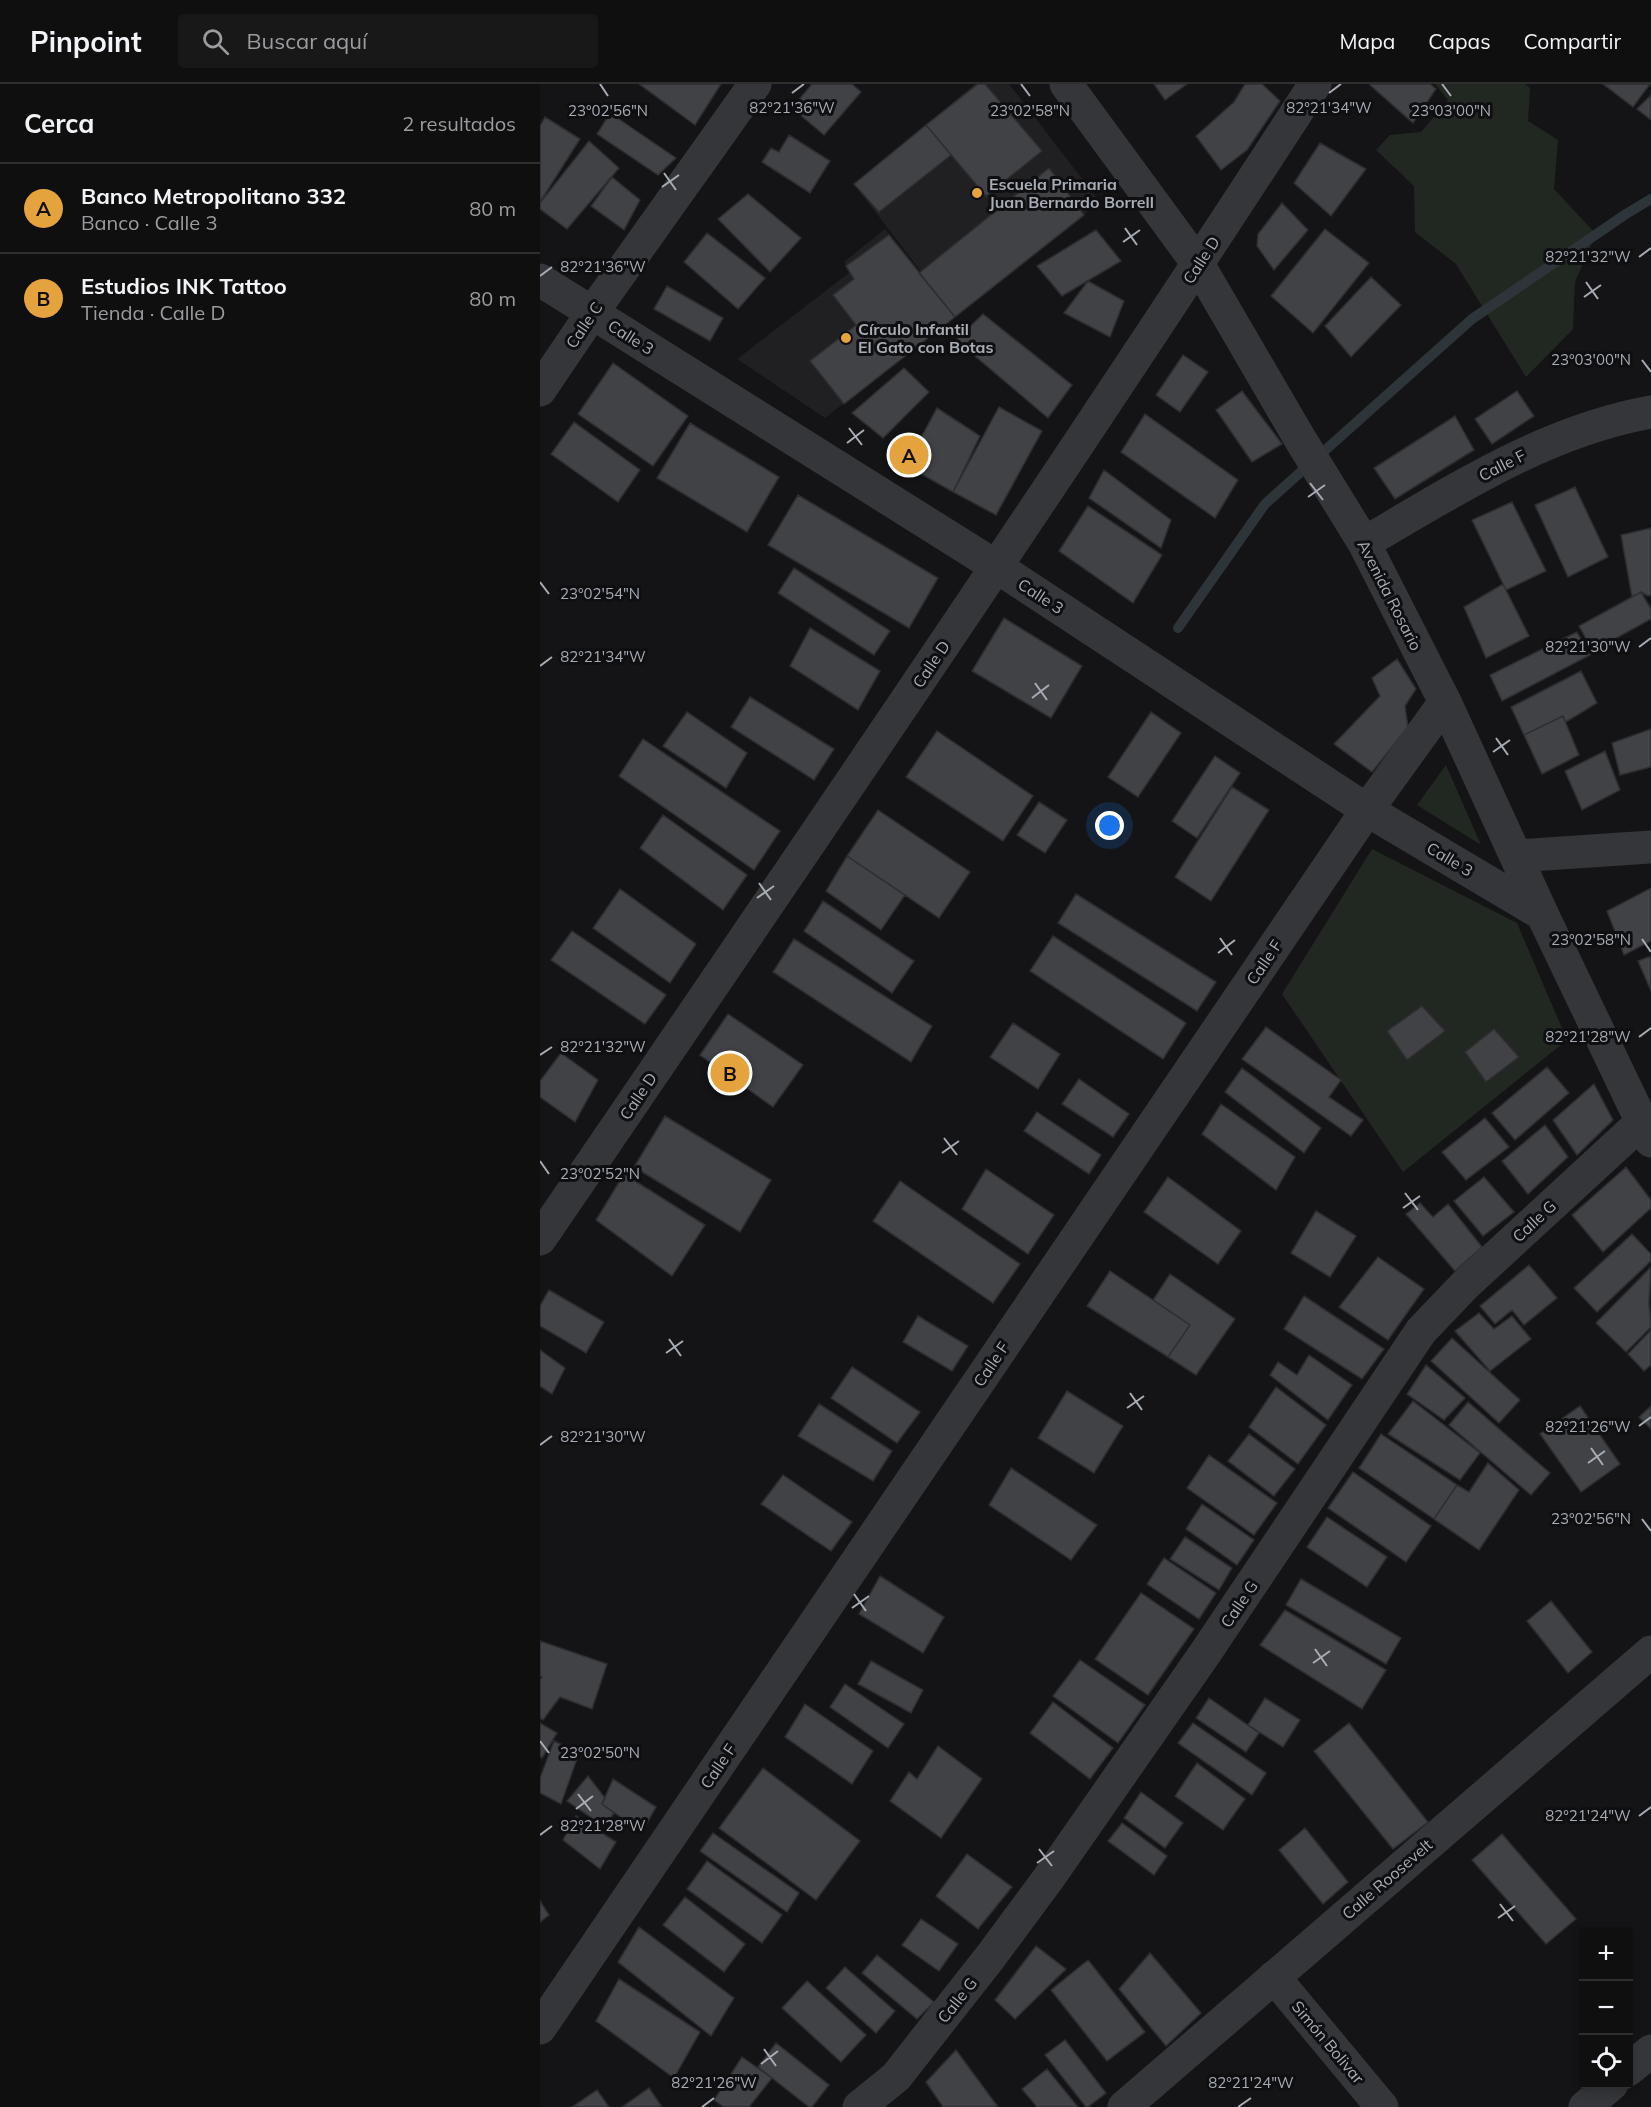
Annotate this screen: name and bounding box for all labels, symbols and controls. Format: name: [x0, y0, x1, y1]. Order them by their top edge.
search box: [178, 14, 598, 68]
text: Pinpoint: [30, 24, 142, 59]
icon: search: [199, 25, 232, 58]
text: Buscar aquí: [247, 27, 367, 55]
text: Mapa: [1340, 28, 1395, 54]
text: Capas: [1428, 28, 1491, 54]
text: Compartir: [1524, 28, 1621, 54]
text: 82°21'36"W: [749, 98, 835, 117]
text: 82°21'34"W: [1286, 98, 1372, 117]
text: 23°02'56"N: [568, 101, 648, 120]
text: 23°02'58"N: [990, 101, 1070, 120]
text: 23°03'00"N: [1411, 101, 1491, 120]
text: Cerca: [24, 107, 94, 140]
text: 2 resultados: [402, 111, 516, 136]
place label: Escuela Primaria Juan Bernardo Borrell: [989, 174, 1154, 212]
text: Banco Metropolitano 332: [81, 182, 346, 210]
marker: Escuela Primaria Juan Bernardo Borrell: [970, 186, 984, 200]
text: A: [36, 196, 51, 221]
text: 80 m: [469, 196, 516, 221]
text: Banco · Calle 3: [81, 210, 217, 235]
street label: Calle D: [1178, 232, 1224, 288]
text: 82°21'32"W: [1545, 247, 1631, 266]
text: 82°21'36"W: [560, 257, 646, 276]
text: Estudios INK Tattoo: [81, 272, 287, 300]
text: B: [37, 286, 50, 311]
text: 80 m: [469, 286, 516, 311]
street label: Calle C: [561, 298, 607, 352]
text: Tienda · Calle D: [81, 300, 225, 325]
street label: Calle 3: [604, 315, 658, 359]
place label: Círculo Infantil El Gato con Botas: [858, 319, 994, 357]
marker: Círculo Infantil El Gato con Botas: [839, 331, 853, 345]
text: 23°03'00"N: [1551, 350, 1631, 369]
pin: A: [890, 432, 928, 478]
street label: Calle F: [1475, 445, 1529, 485]
street label: Avenida Rosario: [1354, 536, 1426, 654]
street label: Calle 3: [1014, 574, 1068, 618]
text: 23°02'54"N: [560, 584, 640, 603]
street label: Calle D: [908, 637, 954, 691]
text: 82°21'30"W: [1545, 637, 1631, 656]
text: 82°21'34"W: [560, 647, 646, 666]
your location: [1095, 811, 1124, 840]
street label: Calle 3: [1423, 837, 1477, 881]
text: 23°02'58"N: [1551, 930, 1631, 949]
street label: Calle F: [1242, 936, 1286, 988]
text: 82°21'28"W: [1545, 1027, 1631, 1046]
text: 82°21'32"W: [560, 1037, 646, 1056]
pin: B: [710, 1050, 750, 1096]
street label: Calle D: [615, 1069, 661, 1123]
text: 23°02'52"N: [560, 1164, 640, 1183]
street label: Calle G: [1508, 1196, 1560, 1246]
street label: Calle F: [969, 1338, 1013, 1390]
text: 82°21'26"W: [1545, 1417, 1631, 1436]
text: 82°21'30"W: [560, 1427, 646, 1446]
text: 23°02'56"N: [1551, 1509, 1631, 1528]
street label: Calle G: [1216, 1577, 1262, 1631]
street label: Calle F: [696, 1740, 740, 1792]
text: 23°02'50"N: [560, 1743, 640, 1762]
text: 82°21'24"W: [1545, 1806, 1631, 1825]
text: 82°21'28"W: [560, 1816, 646, 1835]
street label: Calle Roosevelt: [1338, 1834, 1436, 1924]
map controls: [1579, 1927, 1633, 2089]
button: +: [1579, 1927, 1633, 1981]
street label: Calle G: [933, 1973, 981, 2027]
button: −: [1579, 1981, 1633, 2035]
street label: Simón Bolivar: [1288, 1997, 1369, 2088]
button: locate: [1579, 2035, 1633, 2089]
text: 82°21'26"W: [671, 2073, 757, 2092]
text: 82°21'24"W: [1208, 2073, 1294, 2092]

